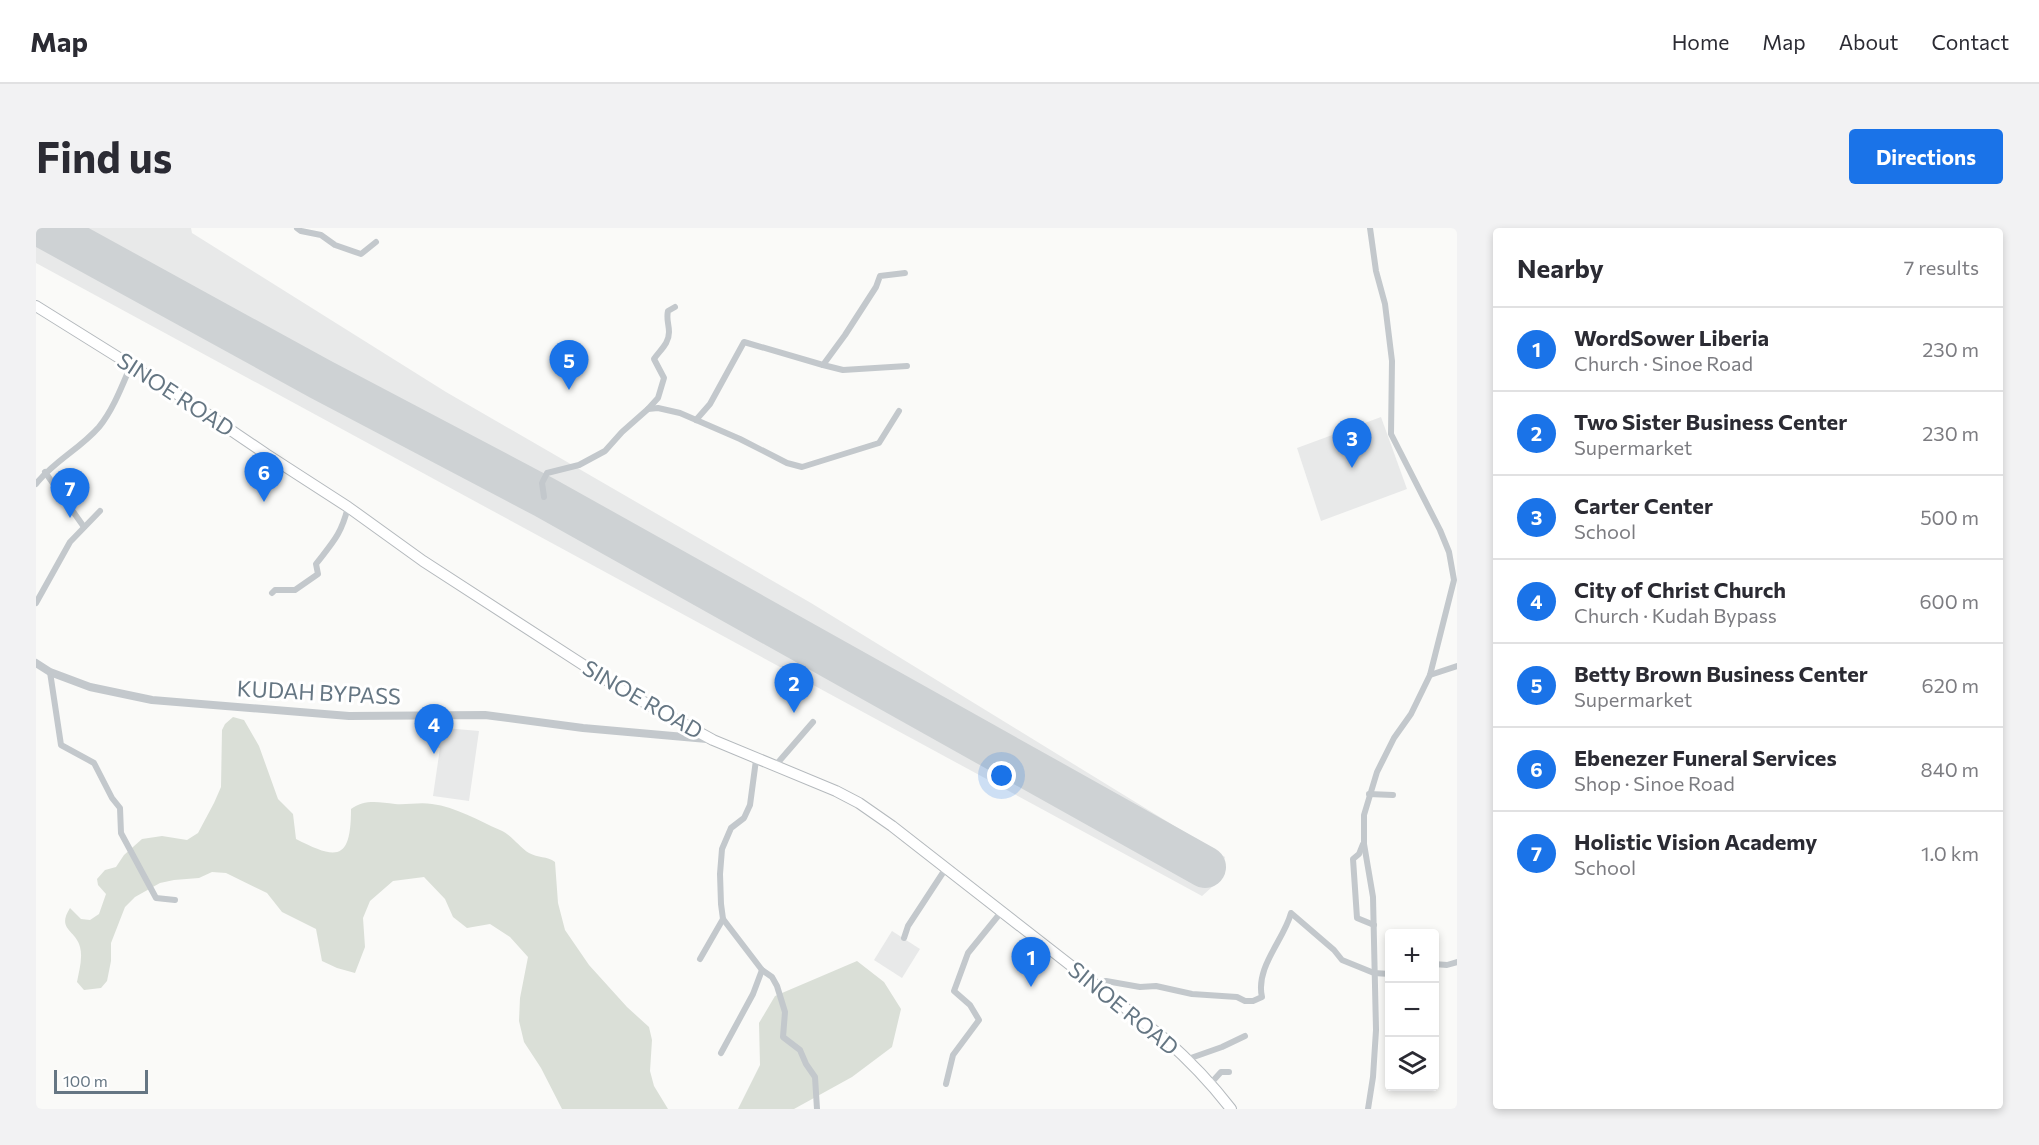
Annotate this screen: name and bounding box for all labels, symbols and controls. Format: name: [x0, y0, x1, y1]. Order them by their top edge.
text: Map: [30, 24, 88, 58]
text: Home: [1672, 29, 1729, 54]
text: Map: [1762, 29, 1806, 54]
text: About: [1839, 29, 1898, 54]
text: Contact: [1931, 29, 2009, 54]
button: Directions: [1849, 129, 2003, 184]
text: Find us: [36, 130, 172, 182]
text: Nearby: [1517, 252, 1604, 283]
text: 7 results: [1904, 255, 1979, 279]
text: WordSower Liberia: [1574, 324, 1769, 351]
text: 1: [1532, 337, 1541, 361]
text: 230 m: [1922, 337, 1979, 361]
pin: 5: [550, 340, 588, 390]
street label: SINOE ROAD: [112, 346, 240, 442]
text: Church · Sinoe Road: [1574, 351, 1753, 375]
text: Two Sister Business Center: [1574, 408, 1847, 435]
pin: 3: [1332, 418, 1372, 468]
text: 2: [1531, 421, 1542, 445]
text: 230 m: [1922, 421, 1979, 445]
text: Supermarket: [1574, 435, 1692, 459]
pin: 6: [244, 452, 284, 502]
pin: 7: [51, 468, 90, 518]
text: Carter Center: [1574, 492, 1713, 519]
text: 3: [1531, 505, 1542, 529]
text: 500 m: [1920, 505, 1979, 529]
text: School: [1574, 519, 1636, 543]
text: City of Christ Church: [1574, 576, 1786, 603]
text: 4: [1530, 589, 1543, 613]
text: 600 m: [1919, 589, 1979, 613]
text: Church · Kudah Bypass: [1574, 603, 1777, 627]
street label: SINOE ROAD: [578, 654, 708, 744]
text: Betty Brown Business Center: [1574, 660, 1868, 687]
pin: 2: [774, 664, 813, 713]
text: 5: [1531, 673, 1542, 697]
text: 620 m: [1922, 673, 1979, 697]
street label: KUDAH BYPASS: [236, 674, 402, 710]
text: Supermarket: [1574, 687, 1692, 711]
pin: 4: [414, 704, 454, 754]
text: Ebenezer Funeral Services: [1574, 744, 1837, 771]
text: 6: [1530, 757, 1543, 781]
text: 840 m: [1921, 757, 1979, 781]
your location: [987, 761, 1016, 790]
text: Shop · Sinoe Road: [1574, 771, 1735, 795]
text: Holistic Vision Academy: [1574, 828, 1817, 855]
text: 7: [1531, 841, 1542, 865]
text: 1.0 km: [1921, 841, 1979, 865]
text: School: [1574, 855, 1636, 879]
map controls: [1385, 929, 1439, 1091]
button: +: [1385, 929, 1439, 983]
pin: 1: [1012, 938, 1050, 987]
street label: SINOE ROAD: [1063, 955, 1185, 1061]
button: −: [1385, 983, 1439, 1037]
button: layers: [1385, 1037, 1439, 1091]
scale bar: [54, 1067, 148, 1094]
text: 100 m: [63, 1071, 108, 1090]

